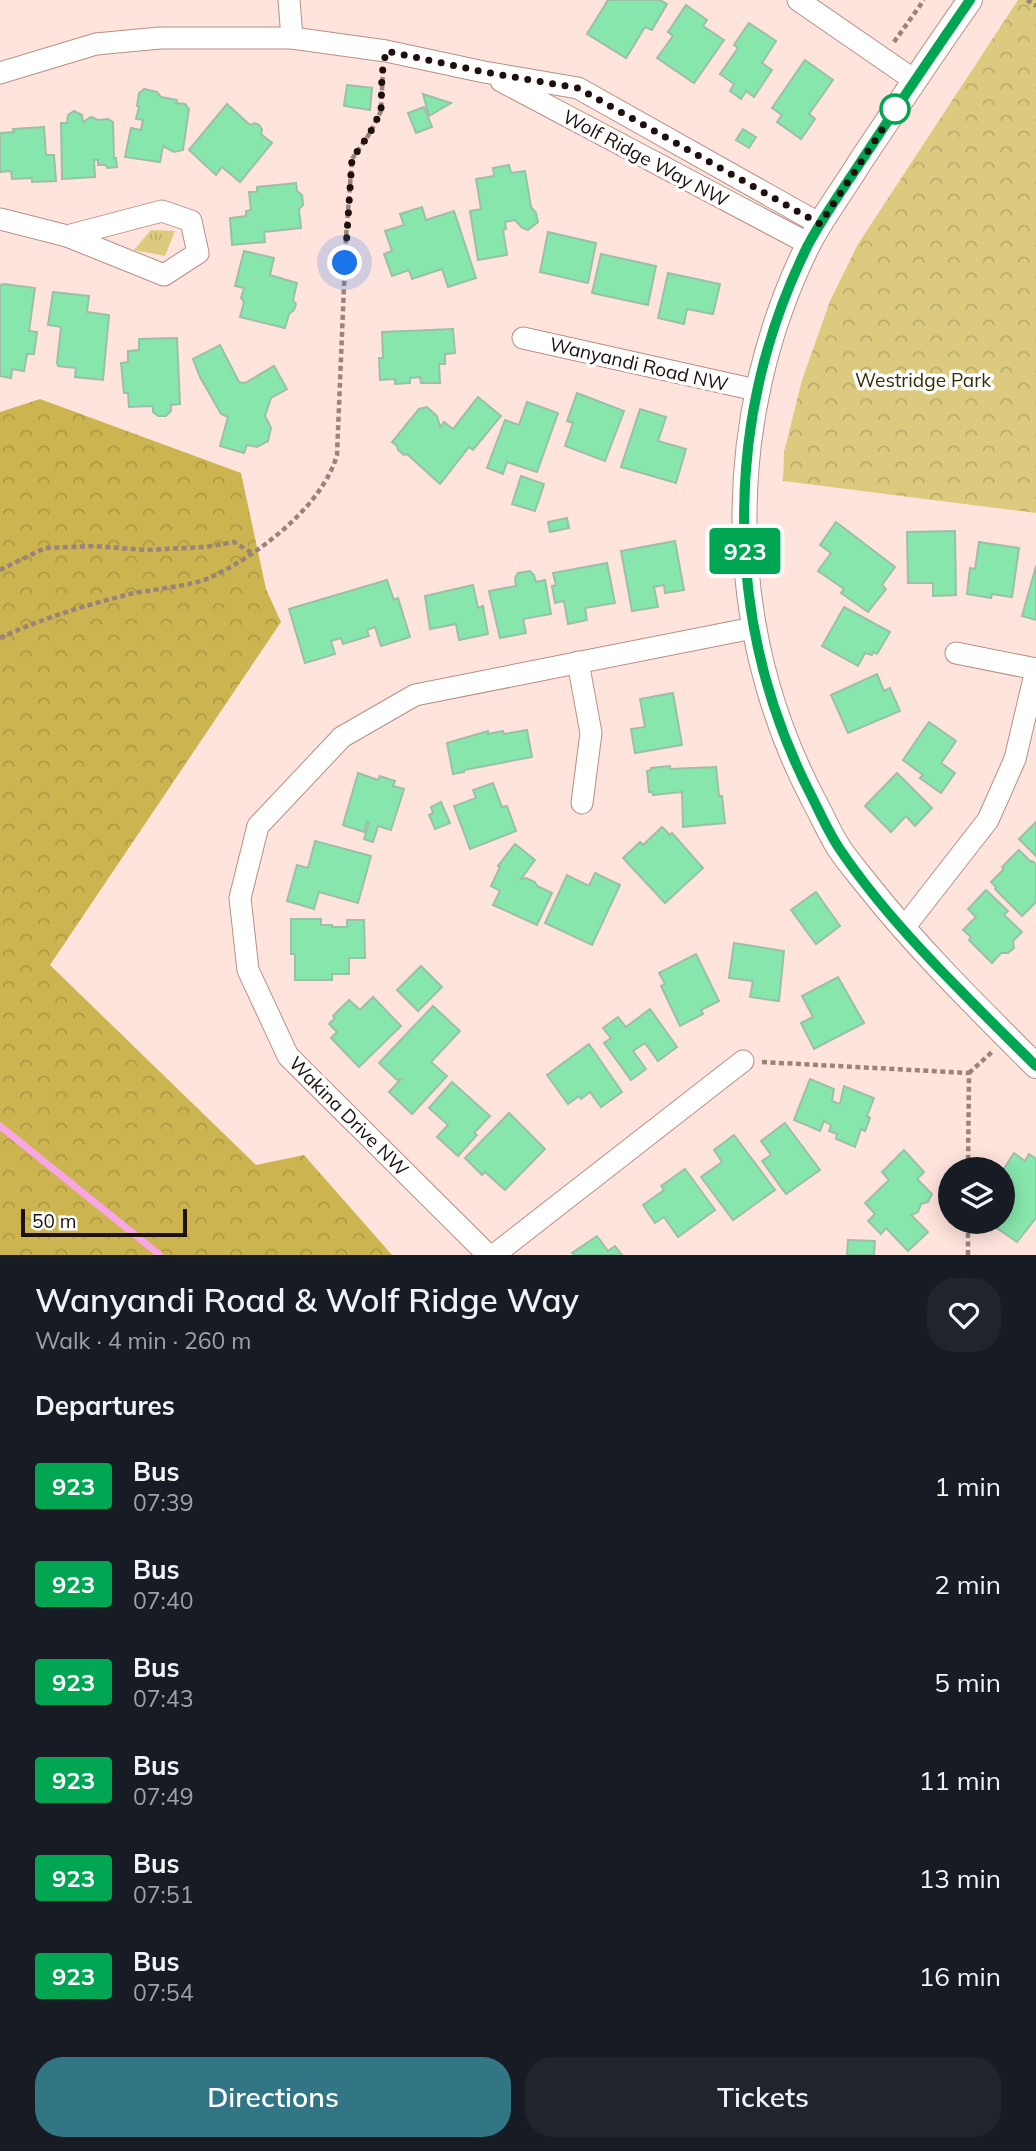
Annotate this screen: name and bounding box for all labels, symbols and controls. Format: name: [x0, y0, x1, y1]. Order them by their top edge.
unlabelled marker: [880, 94, 910, 124]
street label: Wolf Ridge Way NW: [559, 104, 733, 212]
your location: [327, 245, 362, 280]
street label: Wanyandi Road NW: [547, 332, 731, 396]
park label: Westridge Park: [855, 368, 991, 392]
line badge: 923: [705, 528, 785, 574]
text: 923: [723, 536, 767, 566]
street label: Wakina Drive NW: [284, 1051, 414, 1181]
map controls: [938, 1157, 1015, 1234]
button: layers: [938, 1157, 1015, 1234]
scale bar: [21, 1206, 187, 1238]
text: 50 m: [32, 1209, 76, 1233]
button: heart: [927, 1278, 1001, 1352]
text: Wanyandi Road & Wolf Ridge Way: [35, 1279, 579, 1320]
text: Walk · 4 min · 260 m: [35, 1326, 252, 1355]
text: Departures: [35, 1389, 175, 1422]
text: Bus: [133, 1455, 179, 1488]
text: 1 min: [934, 1470, 1001, 1503]
text: 923: [52, 1471, 95, 1501]
text: 07:39: [133, 1488, 193, 1517]
text: Bus: [133, 1553, 179, 1586]
text: 2 min: [934, 1568, 1001, 1601]
text: 923: [52, 1569, 95, 1599]
text: 07:40: [133, 1586, 193, 1615]
text: Bus: [133, 1651, 179, 1684]
text: 5 min: [934, 1666, 1001, 1699]
text: 923: [52, 1667, 95, 1697]
text: 07:43: [133, 1684, 193, 1713]
text: Bus: [133, 1749, 179, 1782]
text: 11 min: [919, 1764, 1001, 1797]
text: 923: [52, 1765, 95, 1795]
text: 07:49: [133, 1782, 193, 1811]
text: Bus: [133, 1847, 179, 1880]
text: 13 min: [919, 1862, 1001, 1895]
text: 923: [52, 1863, 95, 1893]
text: 07:51: [133, 1880, 193, 1909]
text: Bus: [133, 1945, 179, 1978]
text: 16 min: [919, 1960, 1001, 1993]
text: 923: [52, 1961, 95, 1991]
text: 07:54: [133, 1978, 193, 2007]
button: Directions: [35, 2057, 511, 2137]
button: Tickets: [525, 2057, 1001, 2137]

